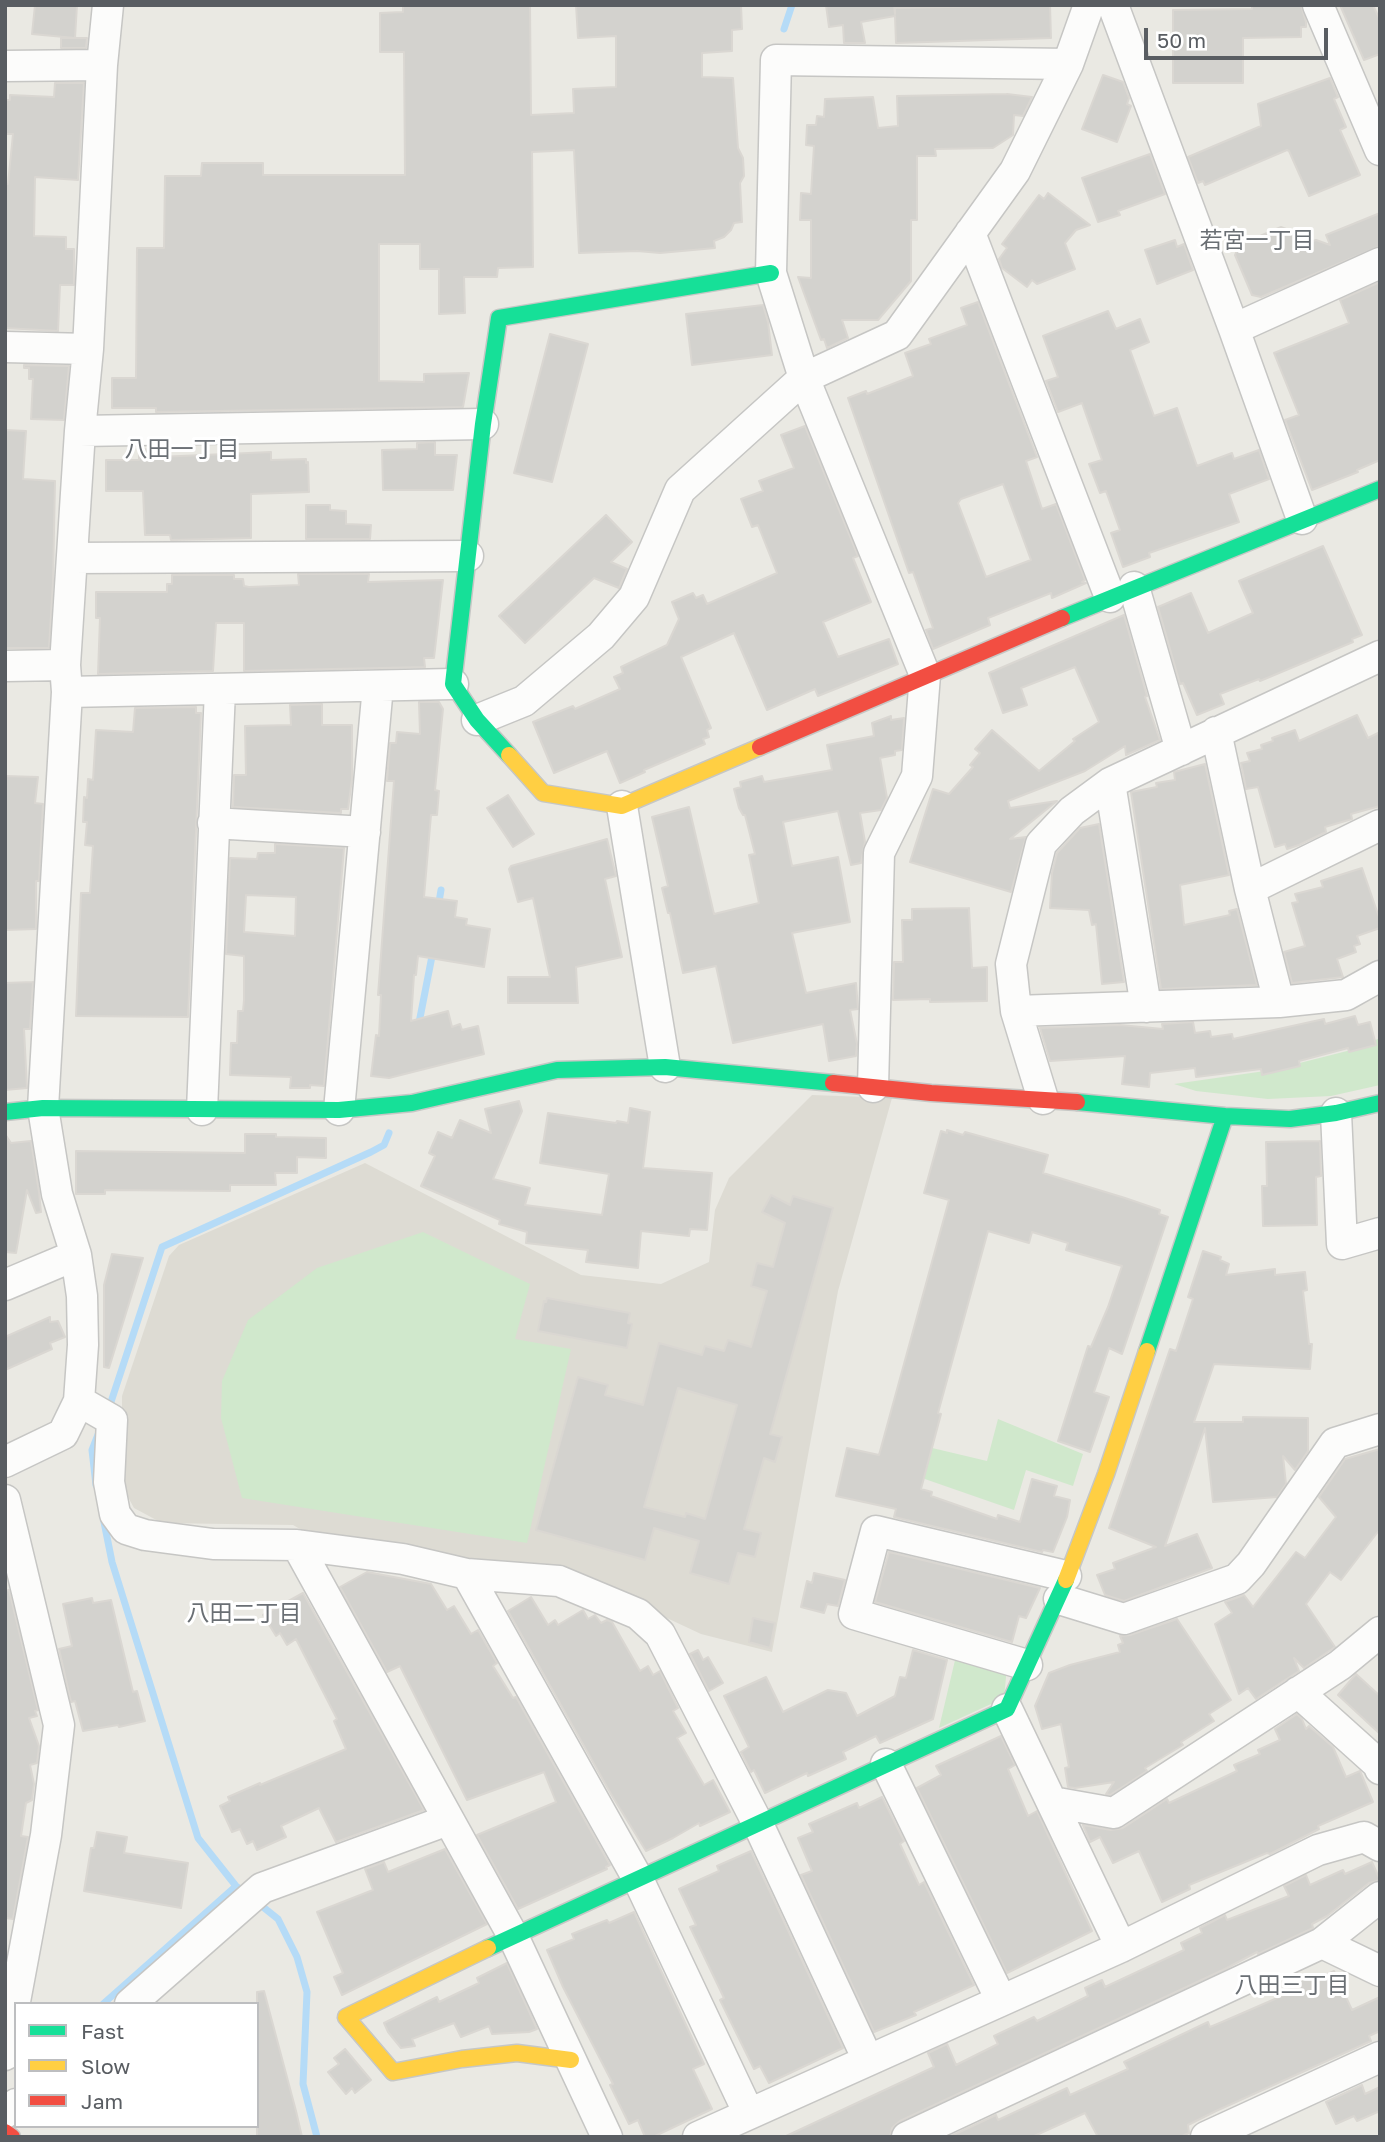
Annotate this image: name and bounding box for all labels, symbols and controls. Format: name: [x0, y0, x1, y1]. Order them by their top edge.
scale bar: [1147, 14, 1331, 58]
text: 50 m: [1157, 27, 1206, 53]
district label: 若宮一丁目: [1200, 227, 1314, 255]
district label: 八田一丁目: [125, 436, 239, 464]
district label: 八田二丁目: [187, 1600, 301, 1628]
district label: 八田三丁目: [1235, 1972, 1349, 2000]
legend: [14, 2002, 259, 2128]
text: Fast: [81, 2018, 124, 2044]
text: Slow: [81, 2053, 130, 2079]
text: Jam: [81, 2088, 123, 2114]

